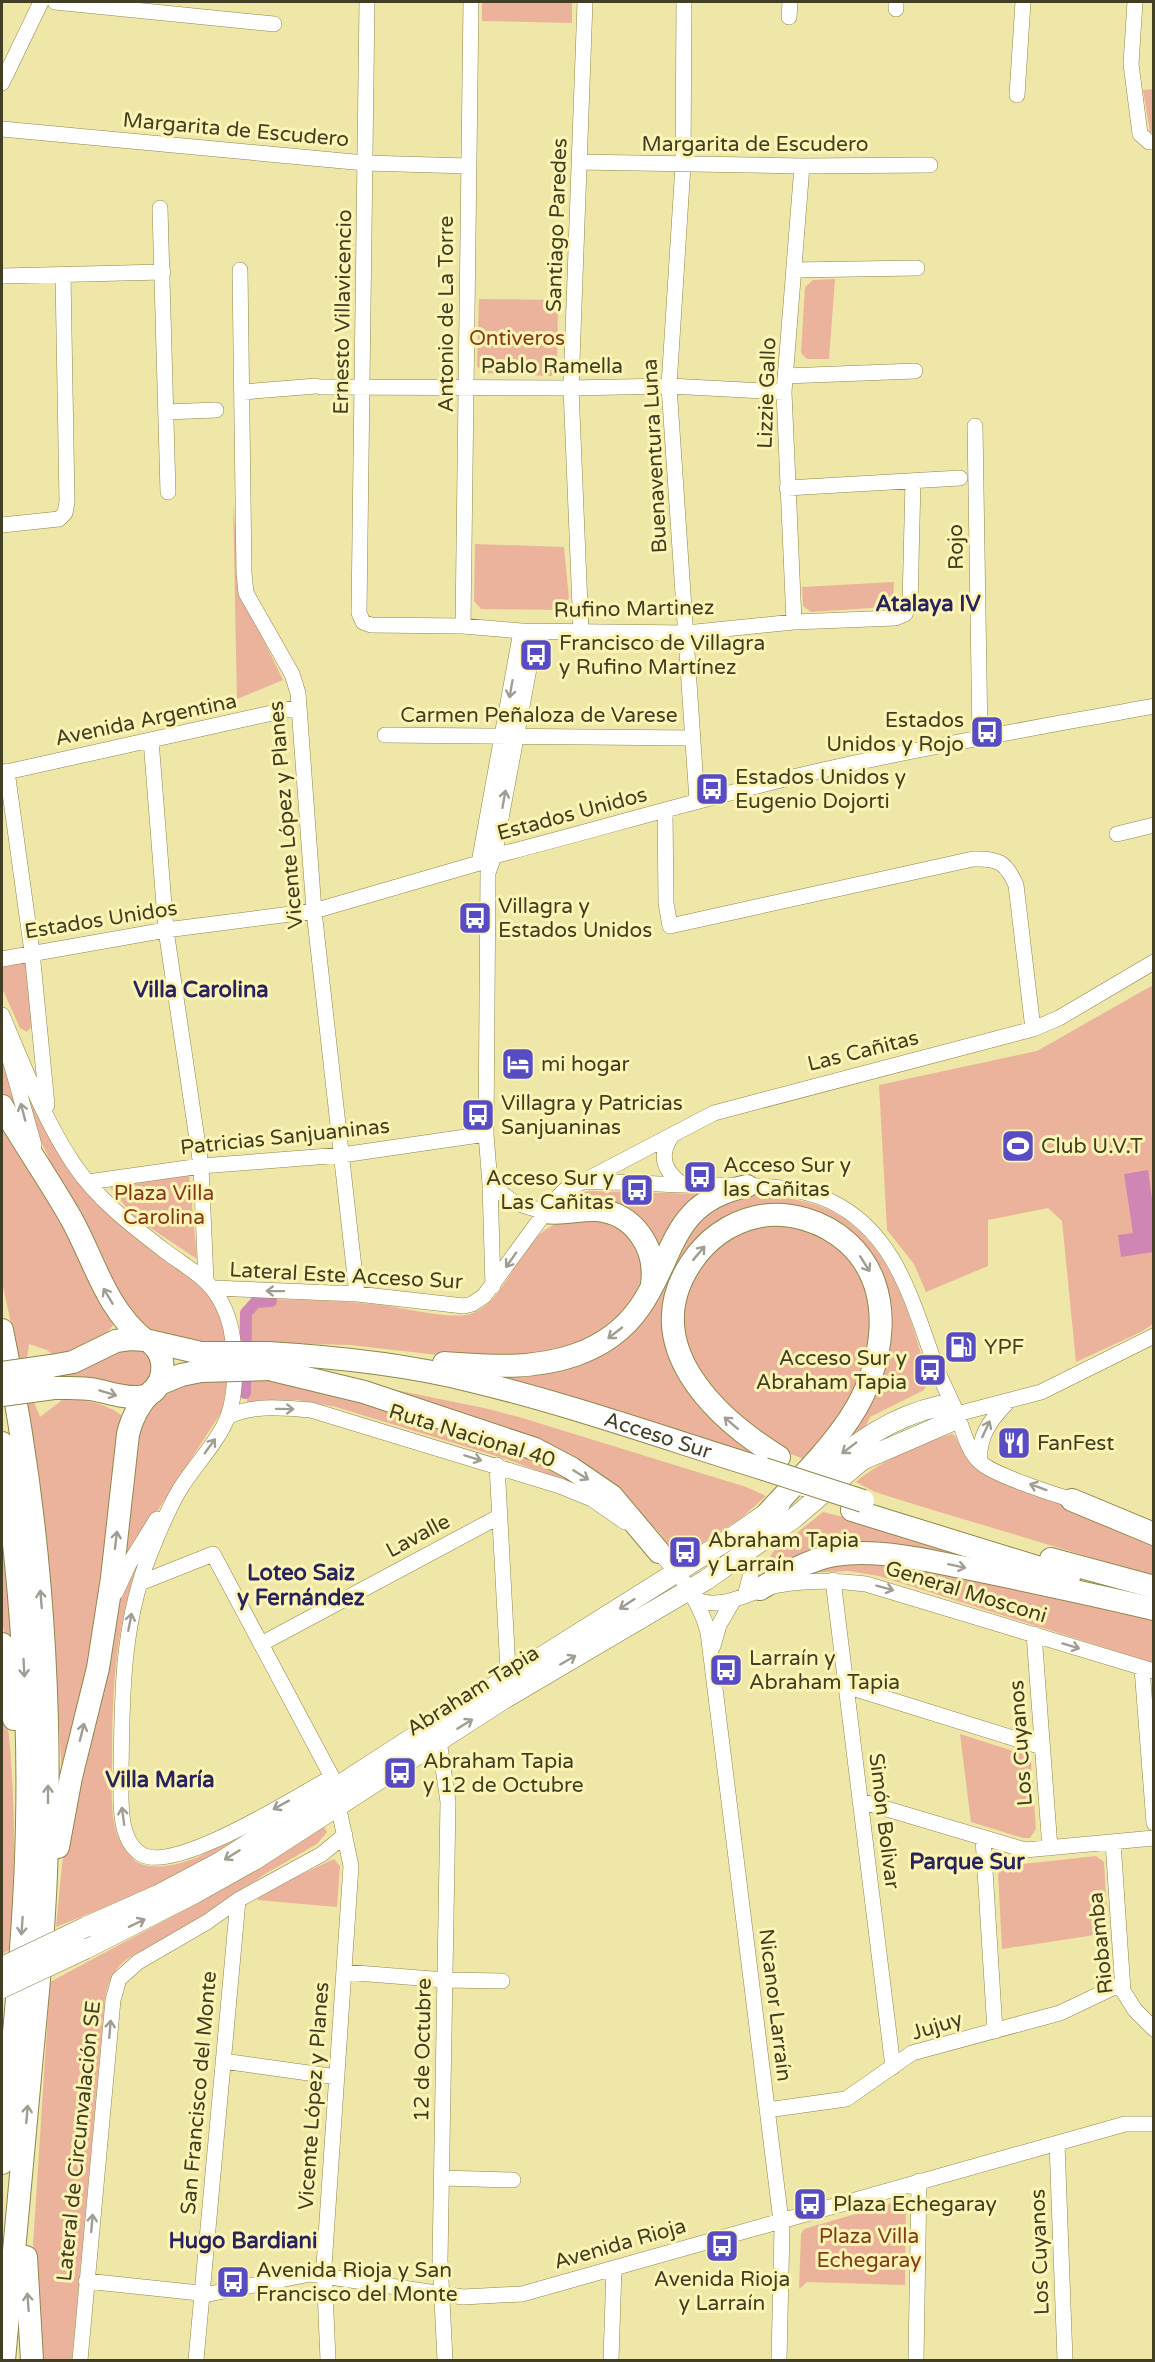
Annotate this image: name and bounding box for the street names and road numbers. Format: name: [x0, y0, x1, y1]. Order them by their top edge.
street label: Margarita de Escudero: [122, 108, 350, 152]
street label: Margarita de Escudero: [642, 132, 869, 157]
street label: Santiago Paredes: [541, 138, 573, 312]
street label: Ernesto Villavicencio: [329, 209, 357, 415]
street label: Antonio de La Torre: [434, 215, 459, 412]
street label: Lizzie Gallo: [753, 337, 781, 449]
street label: Pablo Ramella: [481, 354, 623, 379]
street label: Buenaventura Luna: [637, 358, 673, 554]
street label: Rojo: [943, 524, 969, 570]
street label: Rufino Martinez: [553, 595, 715, 623]
street label: Avenida Argentina: [53, 689, 239, 751]
street label: Vicente López y Planes: [264, 700, 308, 930]
street label: Carmen Peñaloza de Varese: [400, 703, 678, 728]
street label: Estados Unidos: [494, 782, 650, 846]
street label: Estados Unidos: [23, 896, 179, 944]
street label: Las Cañitas: [805, 1025, 921, 1077]
street label: Patricias Sanjuaninas: [179, 1114, 391, 1160]
street label: Lateral Este Acceso Sur: [229, 1257, 463, 1295]
street label: Ruta Nacional 40: [386, 1399, 558, 1473]
street label: Acceso Sur: [601, 1406, 715, 1464]
street label: Lavalle: [382, 1509, 454, 1563]
street label: General Mosconi: [882, 1556, 1050, 1628]
street label: Abraham Tapia: [402, 1640, 544, 1742]
street label: Los Cuyanos: [1004, 1679, 1038, 1807]
street label: Simón Bolivar: [863, 1752, 905, 1890]
street label: Riobamba: [1083, 1891, 1119, 1995]
street label: Nicanor Larraín: [753, 1927, 797, 2083]
street label: San Francisco del Monte: [176, 1970, 222, 2216]
street label: 12 de Octubre: [409, 1978, 437, 2122]
street label: Vicente López y Planes: [294, 1981, 334, 2211]
street label: Lateral de Circunvalación SE: [52, 1999, 106, 2283]
street label: Jujuy: [908, 2006, 966, 2046]
street label: Los Cuyanos: [1025, 2189, 1055, 2315]
street label: Avenida Rioja: [551, 2213, 689, 2275]

